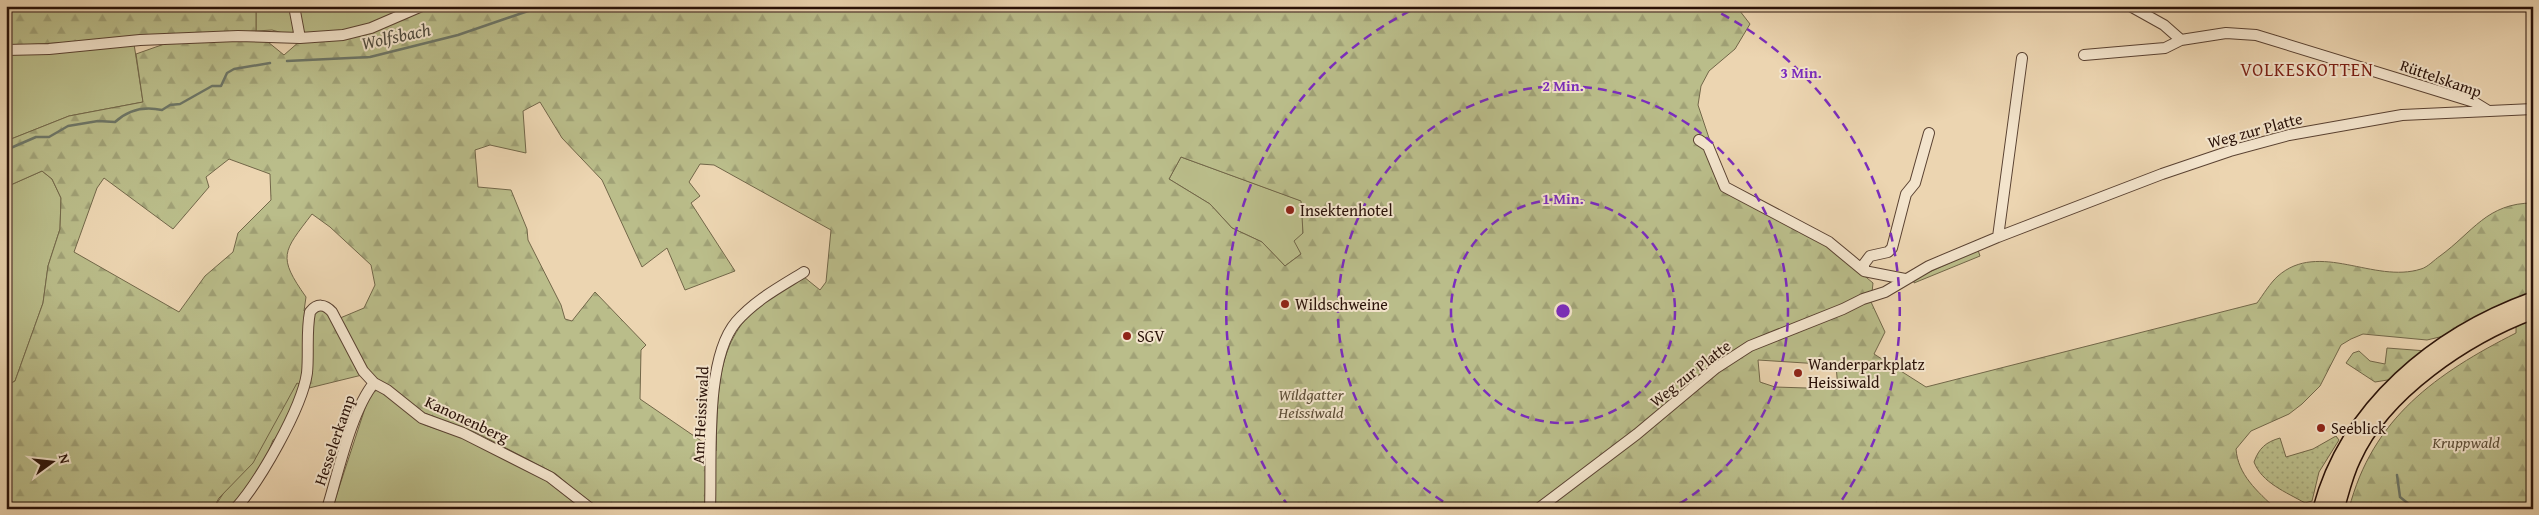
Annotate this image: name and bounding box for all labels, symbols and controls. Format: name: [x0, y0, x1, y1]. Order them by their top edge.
water label: Wolfsbach: [359, 15, 433, 57]
street label: Rüttelskamp: [2397, 53, 2485, 103]
district label: VOLKESKOTTEN: [2240, 56, 2374, 83]
text: 3 Min.: [1780, 62, 1822, 83]
text: 2 Min.: [1542, 75, 1584, 96]
street label: Weg zur Platte: [2205, 106, 2305, 154]
text: 1 Min.: [1542, 188, 1584, 209]
place label: Insektenhotel: [1300, 198, 1393, 222]
marker: Insektenhotel: [1284, 204, 1296, 216]
place label: Wildschweine: [1295, 292, 1388, 316]
marker: Wildschweine: [1279, 298, 1291, 310]
centre of rings: [1554, 302, 1572, 320]
place label: SGV: [1137, 324, 1165, 348]
marker: SGV: [1121, 330, 1133, 342]
street label: Weg zur Platte: [1644, 334, 1736, 412]
place label: Wanderparkplatz Heissiwald: [1808, 352, 1924, 394]
street label: Am Heissiwald: [685, 365, 715, 464]
marker: Wanderparkplatz Heissiwald: [1792, 367, 1804, 379]
park label: Wildgatter Heissiwald: [1277, 382, 1345, 424]
street label: Kanonenberg: [421, 389, 513, 449]
street label: Hesselerkamp: [307, 391, 361, 489]
place label: Seeblick: [2331, 416, 2387, 440]
marker: Seeblick: [2315, 422, 2327, 434]
park label: Kruppwald: [2431, 430, 2500, 454]
north arrow: [28, 438, 78, 488]
text: N: [54, 452, 76, 466]

